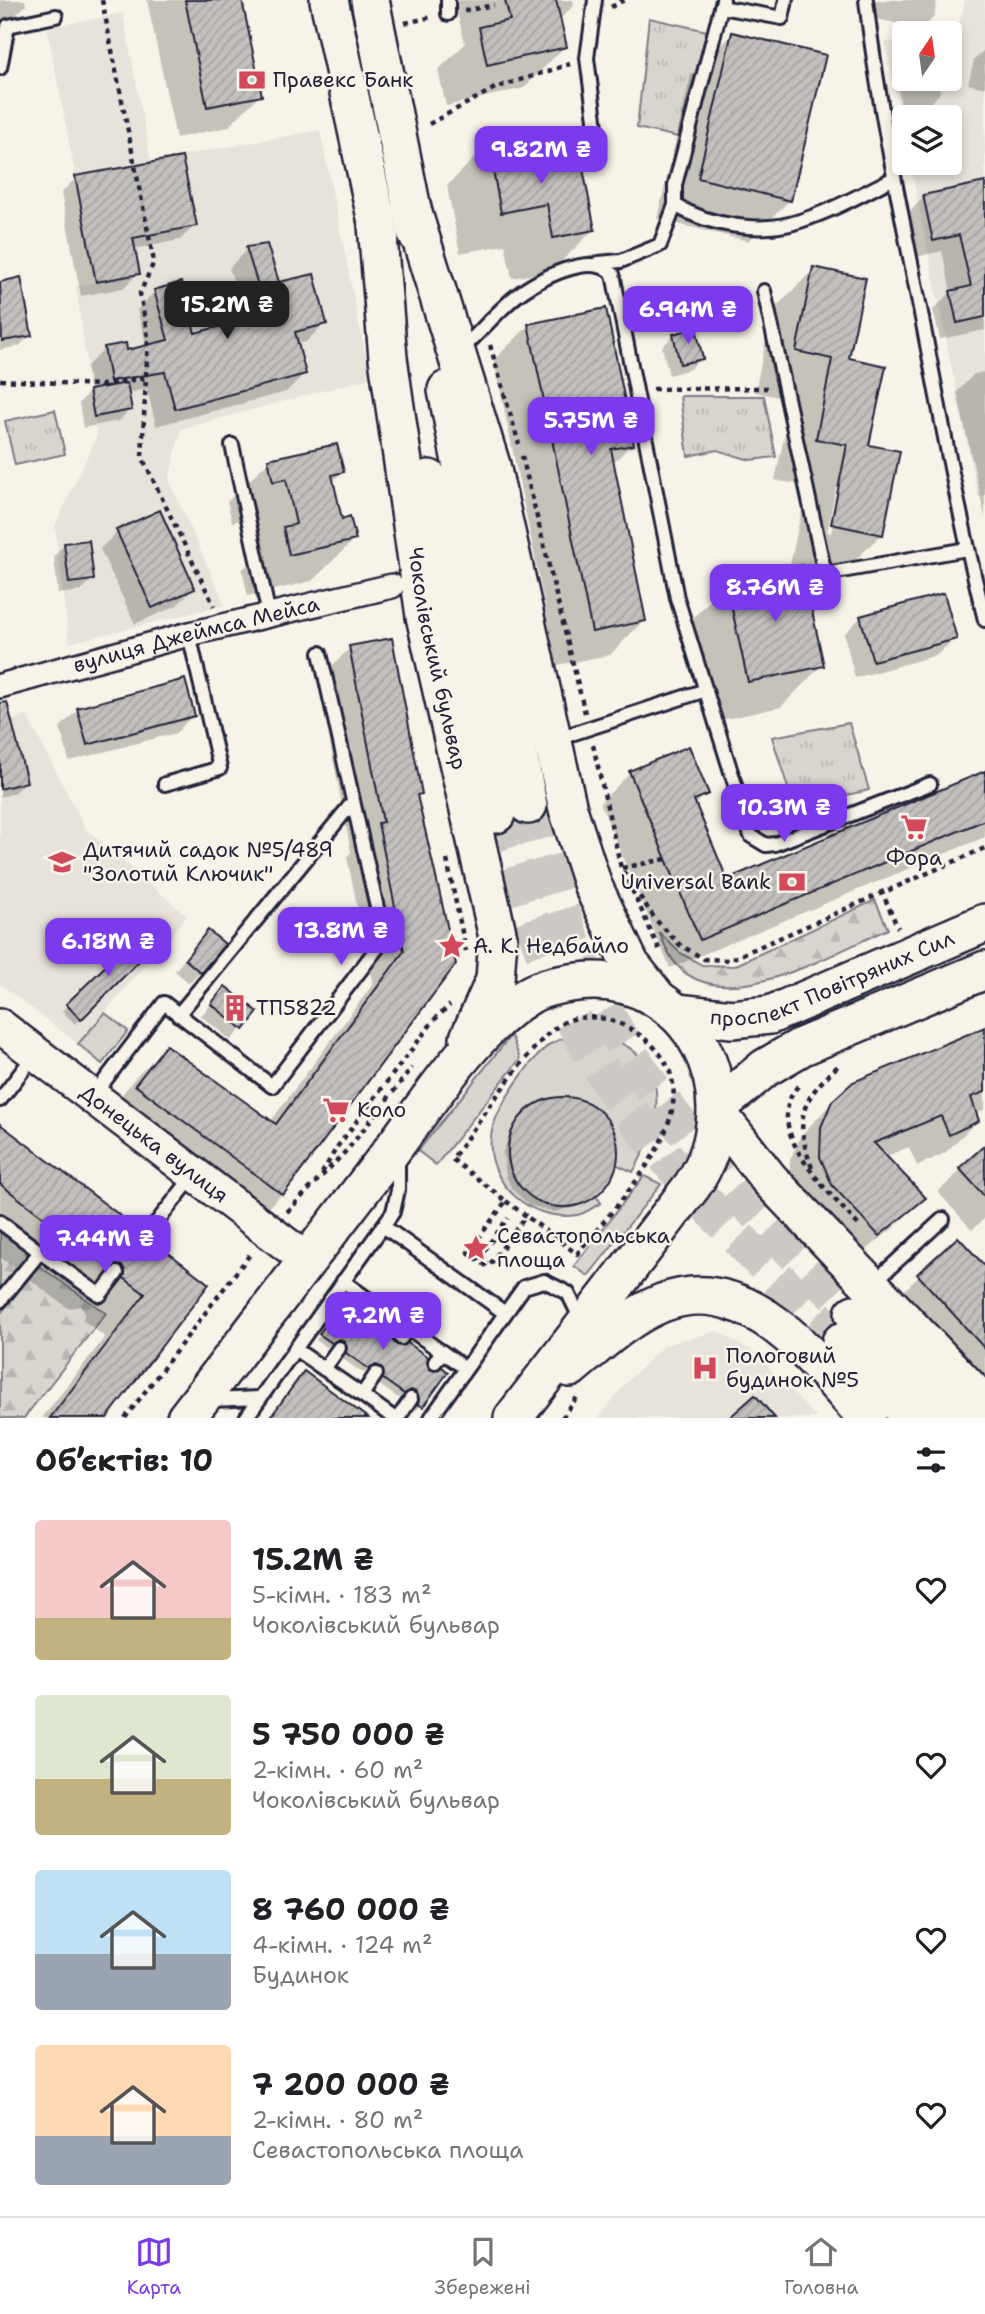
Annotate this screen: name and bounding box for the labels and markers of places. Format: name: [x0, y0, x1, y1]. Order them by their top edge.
bank icon: Правекс Банк: [237, 65, 267, 95]
place label: Правекс Банк: [273, 66, 413, 94]
pin: 9.82M ₴: [476, 127, 606, 186]
pin: 15.2M ₴: [162, 282, 292, 341]
pin: 6.94M ₴: [623, 286, 753, 346]
pin: 5.75M ₴: [526, 398, 656, 457]
pin: 8.76M ₴: [710, 564, 840, 624]
pin: 10.3M ₴: [719, 784, 849, 844]
supermarket icon: Фора: [899, 812, 929, 842]
place label: Дитячий садок №5/489 "Золотий Ключик": [83, 836, 333, 888]
place label: Фора: [886, 844, 942, 872]
school or university icon: Дитячий садок №5/489 "Золотий Ключик": [47, 847, 77, 877]
bank icon: Universal Bank: [777, 867, 807, 897]
place label: Universal Bank: [621, 868, 771, 896]
pin: 13.8M ₴: [276, 908, 406, 967]
pin: 6.18M ₴: [43, 918, 173, 978]
place icon: А. К. Недбайло: [437, 931, 467, 961]
place label: А. К. Недбайло: [473, 932, 629, 960]
building icon: ТП5822: [220, 993, 250, 1023]
place label: ТП5822: [256, 994, 337, 1022]
supermarket icon: Коло: [321, 1095, 351, 1125]
place label: Коло: [357, 1096, 406, 1124]
pin: 7.44M ₴: [40, 1216, 170, 1275]
place label: Севастопольська площа: [497, 1222, 670, 1274]
place icon: Севастопольська площа: [461, 1233, 491, 1263]
pin: 7.2M ₴: [326, 1292, 440, 1352]
place label: Пологовий будинок №5: [726, 1342, 859, 1394]
hospital icon: Пологовий будинок №5: [690, 1353, 720, 1383]

